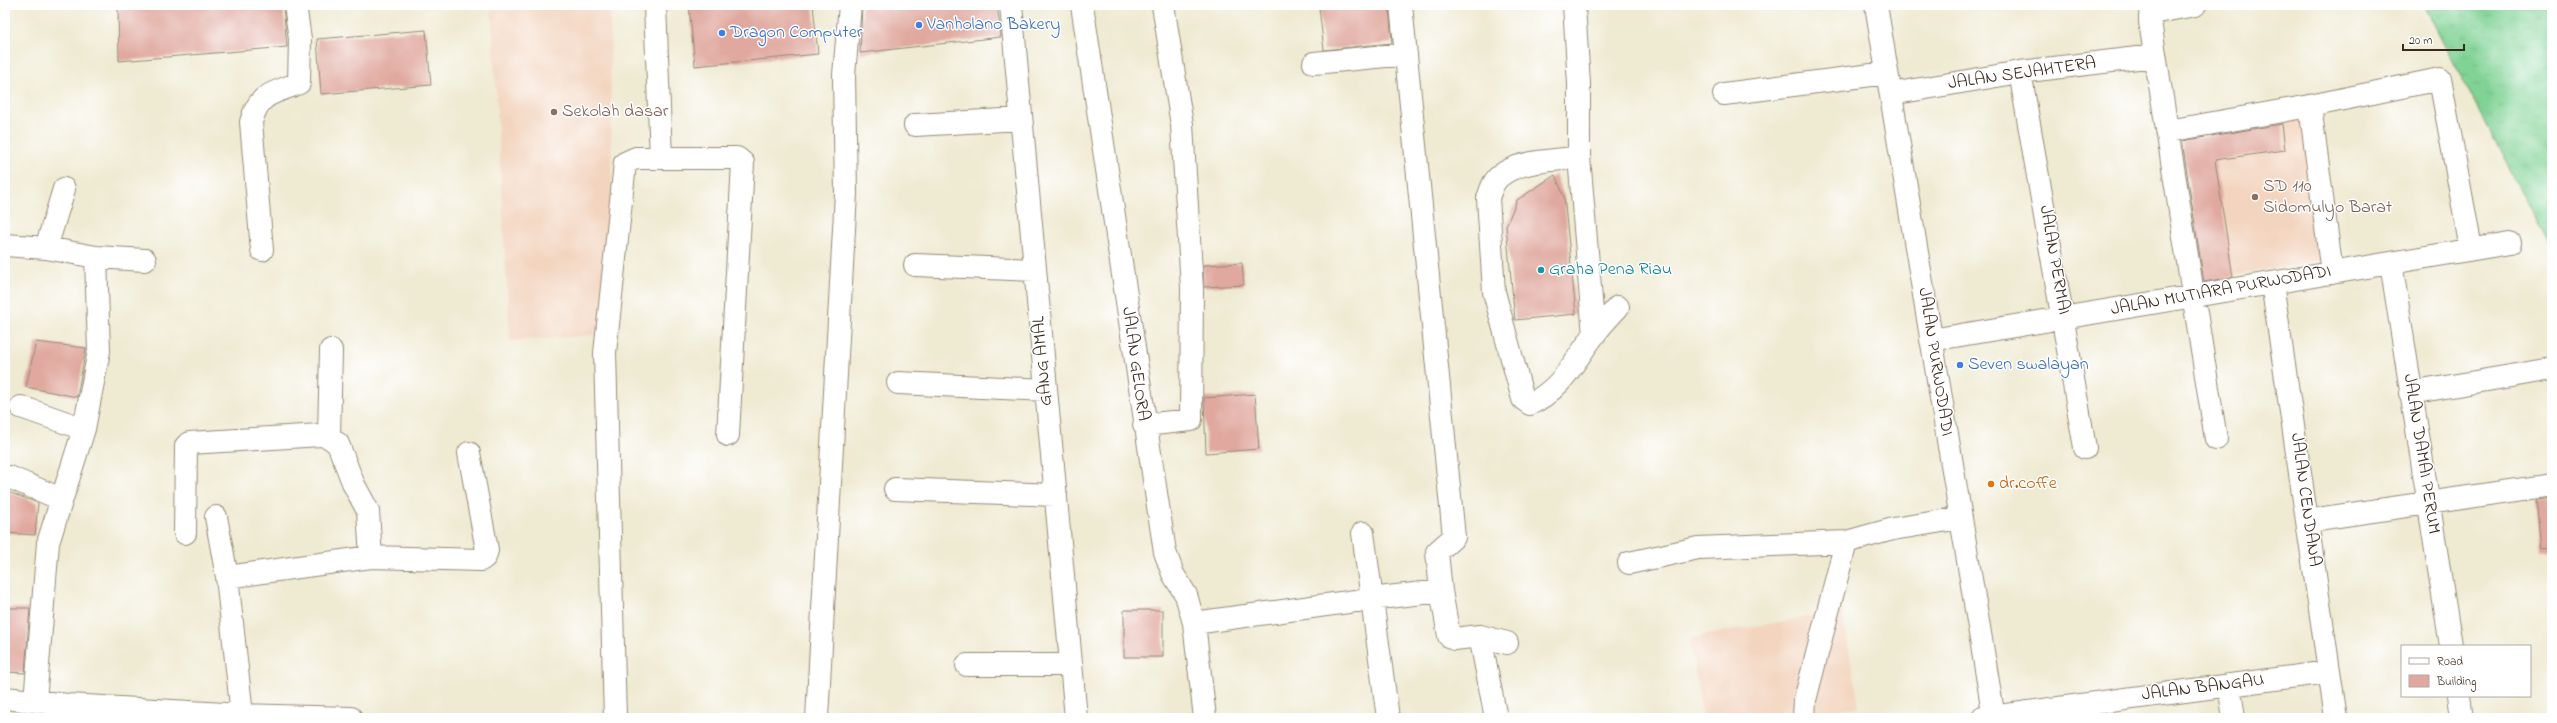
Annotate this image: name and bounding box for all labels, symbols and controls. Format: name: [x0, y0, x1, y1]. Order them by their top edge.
place label: Vanholano Bakery: [926, 12, 1060, 38]
place label: Dragon Computer: [729, 20, 863, 47]
marker: Vanholano Bakery: [914, 20, 924, 30]
scale bar: [2403, 26, 2464, 52]
marker: Dragon Computer: [717, 28, 727, 38]
text: 20 m: [2409, 32, 2432, 50]
street label: JALAN SEJAHTERA: [1946, 51, 2098, 97]
place label: Sekolah dasar: [562, 99, 669, 125]
marker: Sekolah dasar: [549, 107, 559, 117]
place label: SD 110 Sidomulyo Barat: [2263, 174, 2392, 221]
marker: SD 110 Sidomulyo Barat: [2250, 192, 2260, 202]
street label: JALAN PERMAI: [2032, 203, 2076, 317]
place label: Graha Pena Riau: [1549, 257, 1672, 283]
street label: JALAN MUTIARA PURWODADI: [2109, 259, 2333, 323]
marker: Graha Pena Riau: [1536, 265, 1546, 275]
street label: JALAN PURWODADI: [1910, 286, 1960, 438]
street label: JALAN GELORA: [1114, 305, 1156, 423]
street label: GANG AMAL: [1026, 315, 1060, 407]
place label: Seven swalayan: [1968, 352, 2089, 378]
marker: Seven swalayan: [1955, 360, 1965, 370]
street label: JALAN DAMAI PERUM: [2396, 372, 2446, 536]
street label: JALAN CENDANA: [2283, 431, 2327, 569]
place label: dr.coffe: [1999, 471, 2058, 497]
marker: dr.coffe: [1986, 479, 1996, 489]
legend: [2401, 645, 2531, 697]
text: Road: [2437, 653, 2463, 671]
street label: JALAN BANGAU: [2140, 668, 2266, 708]
text: Building: [2436, 673, 2476, 692]

